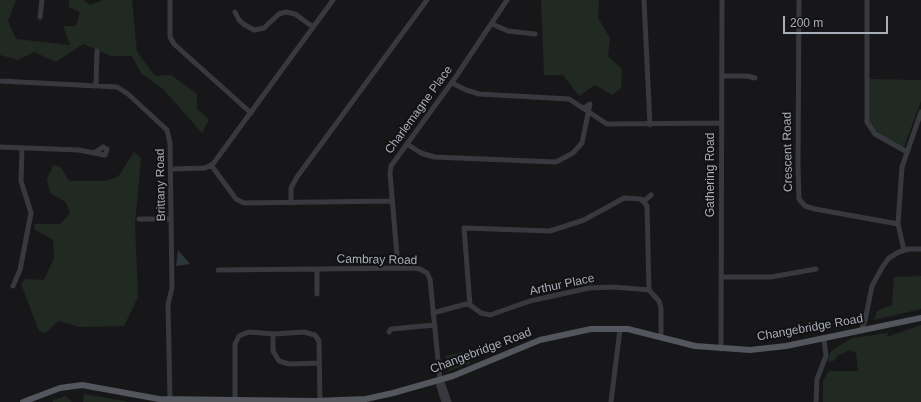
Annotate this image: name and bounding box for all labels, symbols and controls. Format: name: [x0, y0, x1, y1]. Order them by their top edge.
scale bar: [785, 8, 890, 34]
text: 200 m: [790, 16, 823, 30]
street label: Charlemagne Place: [382, 63, 456, 157]
street label: Crescent Road: [780, 112, 796, 192]
street label: Gathering Road: [704, 133, 718, 217]
street label: Brittany Road: [153, 149, 169, 221]
street label: Cambray Road: [337, 252, 417, 268]
street label: Arthur Place: [528, 271, 596, 299]
street label: Changebridge Road: [756, 312, 864, 344]
street label: Changebridge Road: [428, 325, 534, 377]

